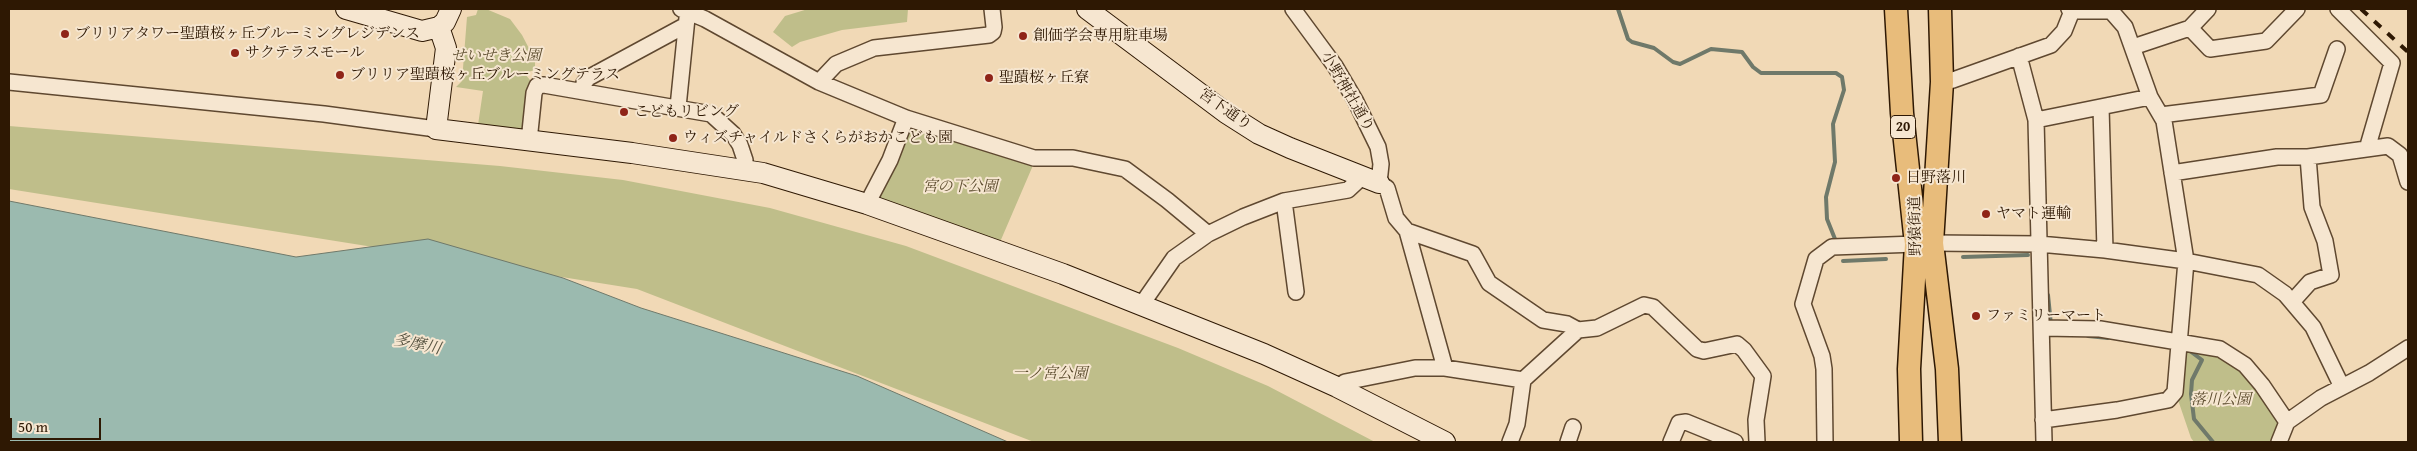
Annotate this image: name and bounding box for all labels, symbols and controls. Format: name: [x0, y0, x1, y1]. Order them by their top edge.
place label: ブリリアタワー聖蹟桜ヶ丘ブルーミングレジデンス: [75, 25, 420, 43]
place label: 創価学会専用駐車場: [1033, 27, 1168, 45]
marker: ブリリアタワー聖蹟桜ヶ丘ブルーミングレジデンス: [59, 28, 71, 40]
marker: 創価学会専用駐車場: [1017, 30, 1029, 42]
place label: サクテラスモール: [245, 44, 364, 62]
marker: サクテラスモール: [229, 47, 241, 59]
park label: せいせき公園: [451, 47, 541, 65]
street label: 小野神社通り: [1317, 49, 1377, 135]
place label: ブリリア聖蹟桜ヶ丘ブルーミングテラス: [350, 66, 620, 84]
marker: ブリリア聖蹟桜ヶ丘ブルーミングテラス: [334, 69, 346, 81]
place label: 聖蹟桜ヶ丘寮: [999, 69, 1089, 87]
marker: 聖蹟桜ヶ丘寮: [983, 72, 995, 84]
street label: 宮下通り: [1195, 85, 1255, 135]
place label: こどもリビング: [634, 103, 739, 121]
marker: こどもリビング: [618, 106, 630, 118]
road number: 20: [1890, 115, 1916, 138]
place label: ウィズチャイルドさくらがおかこども園: [683, 129, 953, 147]
marker: ウィズチャイルドさくらがおかこども園: [667, 132, 679, 144]
place label: 日野落川: [1906, 169, 1966, 187]
marker: 日野落川: [1890, 172, 1902, 184]
park label: 宮の下公園: [923, 178, 997, 196]
street label: 野猿街道: [1906, 196, 1926, 256]
place label: ヤマト運輸: [1996, 205, 2071, 223]
marker: ヤマト運輸: [1980, 208, 1992, 220]
place label: ファミリーマート: [1986, 307, 2106, 325]
marker: ファミリーマート: [1970, 310, 1982, 322]
water label: 多摩川: [392, 331, 442, 359]
park label: 一ノ宮公園: [1013, 365, 1087, 383]
park label: 落川公園: [2191, 391, 2251, 409]
scale bar: [12, 408, 104, 440]
text: 50 m: [18, 416, 48, 437]

